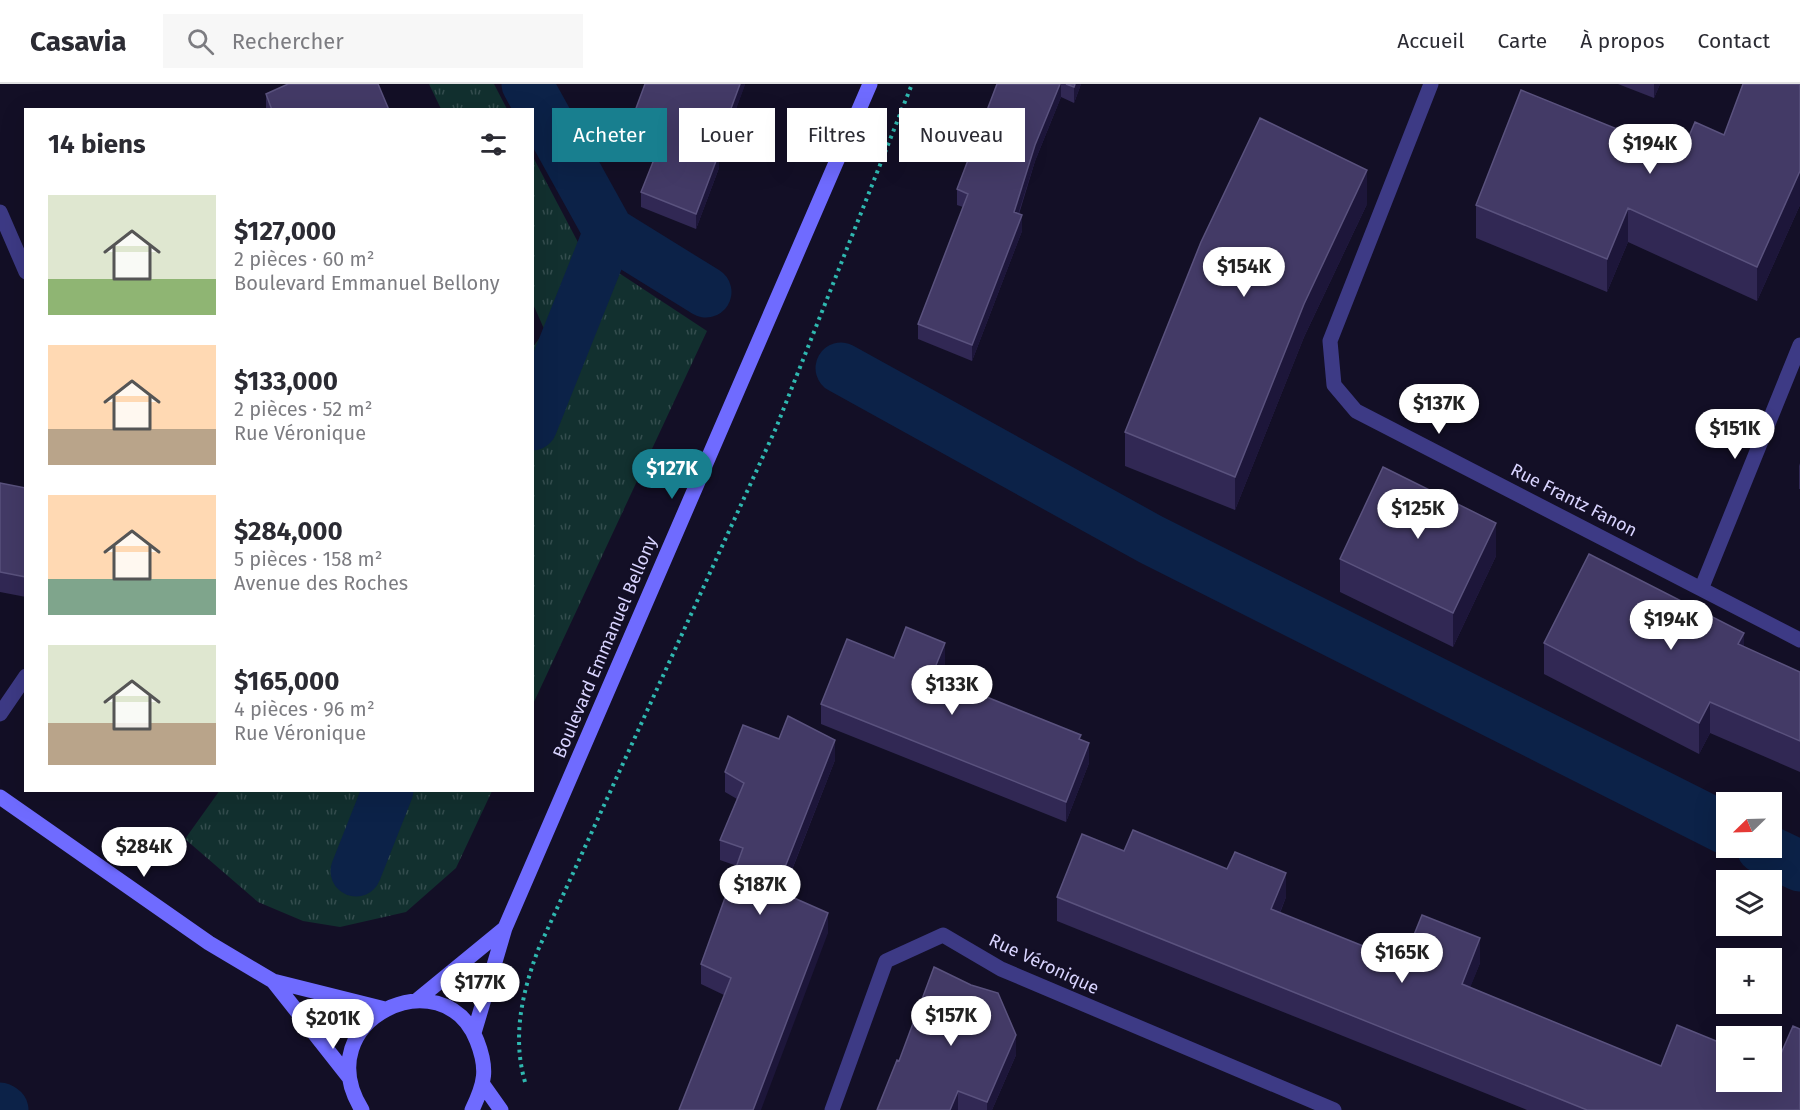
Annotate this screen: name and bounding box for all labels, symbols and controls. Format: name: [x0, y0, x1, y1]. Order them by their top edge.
search box: [163, 14, 583, 68]
text: Casavia: [30, 25, 127, 58]
icon: search: [184, 25, 217, 58]
text: Rechercher: [232, 28, 344, 55]
text: Accueil: [1397, 28, 1464, 54]
text: Carte: [1497, 28, 1547, 54]
text: À propos: [1580, 28, 1665, 54]
text: Contact: [1698, 28, 1770, 54]
chip: Acheter: [552, 108, 667, 162]
chip: Louer: [679, 108, 775, 162]
chip: Filtres: [787, 108, 887, 162]
chip: Nouveau: [899, 108, 1025, 162]
pin: $194K: [1608, 124, 1692, 175]
icon: filters: [477, 128, 510, 161]
text: 14 biens: [48, 129, 146, 160]
text: $194K: [1623, 131, 1677, 155]
text: $127,000: [234, 216, 336, 247]
icon: home: [96, 219, 168, 291]
text: 2 pièces · 60 m²: [234, 247, 375, 271]
pin: $154K: [1202, 247, 1286, 298]
text: $154K: [1217, 254, 1271, 278]
text: Boulevard Emmanuel Bellony: [234, 271, 500, 295]
text: $133,000: [234, 366, 338, 397]
icon: home: [96, 369, 168, 441]
pin: $137K: [1397, 384, 1481, 435]
text: $137K: [1413, 391, 1465, 415]
text: 2 pièces · 52 m²: [234, 397, 372, 421]
pin: $151K: [1693, 409, 1777, 460]
text: $151K: [1709, 416, 1761, 440]
text: Rue Véronique: [234, 421, 366, 445]
pin: $127K: [630, 449, 714, 500]
text: $127K: [646, 456, 698, 480]
street label: Rue Frantz Fanon: [1507, 459, 1641, 541]
pin: $125K: [1376, 489, 1460, 540]
text: $125K: [1391, 496, 1445, 520]
text: $284,000: [234, 516, 343, 547]
icon: home: [96, 519, 168, 591]
street label: Boulevard Emmanuel Bellony: [548, 533, 662, 761]
text: 5 pièces · 158 m²: [234, 547, 383, 571]
text: Avenue des Roches: [234, 571, 408, 595]
pin: $194K: [1629, 600, 1713, 651]
text: $194K: [1644, 607, 1698, 631]
pin: $133K: [910, 665, 994, 716]
text: $165,000: [234, 666, 339, 697]
icon: home: [96, 669, 168, 741]
text: $133K: [926, 672, 979, 696]
text: 4 pièces · 96 m²: [234, 697, 375, 721]
text: Rue Véronique: [234, 721, 366, 745]
north arrow: [1716, 792, 1782, 858]
map controls: [1716, 792, 1782, 1092]
pin: $284K: [102, 827, 186, 878]
text: $284K: [116, 834, 172, 858]
pin: $187K: [718, 865, 802, 916]
button: layers: [1716, 870, 1782, 936]
text: $187K: [734, 872, 786, 896]
street label: Rue Véronique: [985, 929, 1103, 999]
pin: $165K: [1360, 933, 1444, 984]
text: $165K: [1375, 940, 1429, 964]
button: +: [1716, 948, 1782, 1014]
pin: $177K: [438, 963, 522, 1014]
text: $177K: [455, 970, 505, 994]
pin: $157K: [909, 996, 993, 1047]
pin: $201K: [291, 999, 375, 1050]
text: $157K: [925, 1003, 977, 1027]
text: $201K: [306, 1006, 360, 1030]
button: −: [1716, 1026, 1782, 1092]

